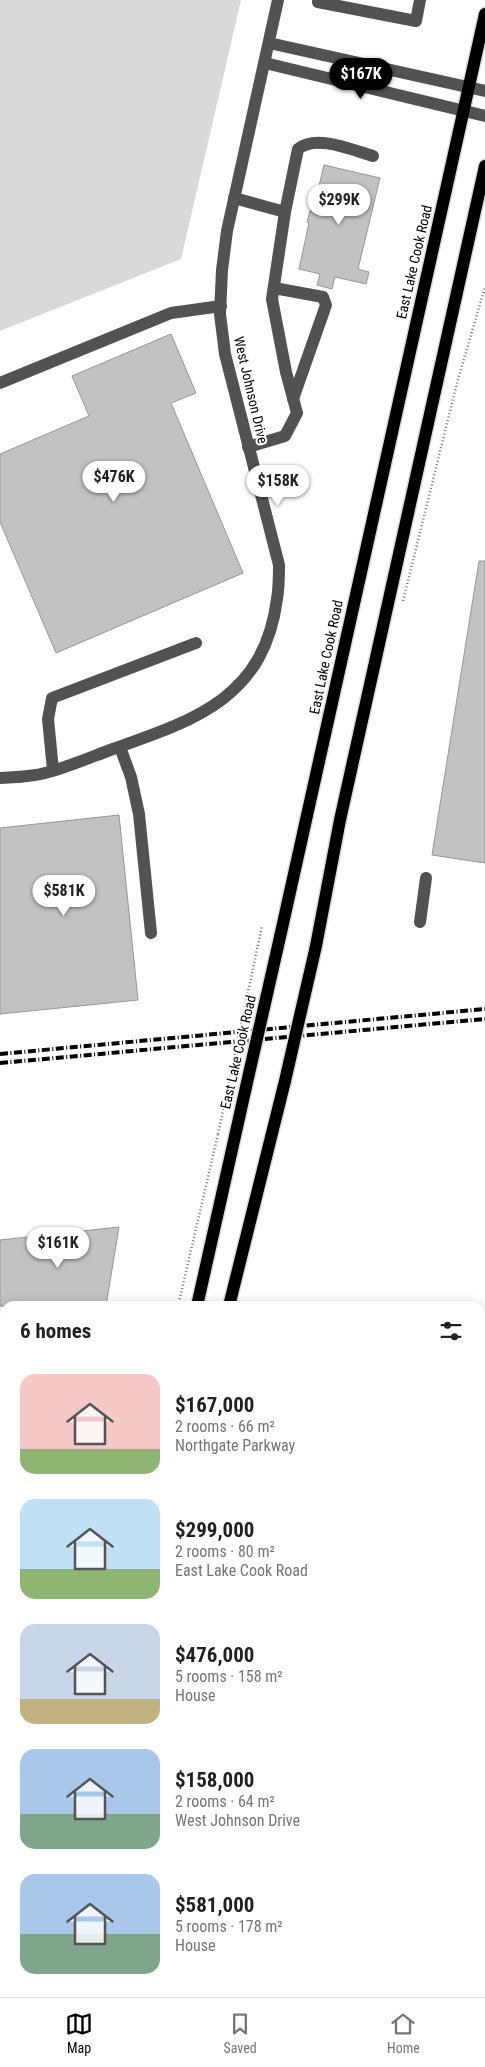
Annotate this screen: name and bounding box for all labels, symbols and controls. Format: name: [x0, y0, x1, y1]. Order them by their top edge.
pin: $167K: [326, 58, 396, 100]
text: $167K: [340, 64, 382, 83]
pin: $299K: [304, 184, 374, 226]
text: $299K: [318, 190, 360, 209]
street label: East Lake Cook Road: [393, 204, 435, 320]
street label: West Johnson Drive: [231, 335, 271, 446]
pin: $476K: [79, 460, 149, 503]
pin: $158K: [243, 464, 313, 507]
text: $476K: [93, 467, 135, 486]
text: $158K: [257, 471, 299, 490]
street label: East Lake Cook Road: [306, 598, 346, 716]
pin: $581K: [29, 874, 99, 917]
text: $581K: [43, 881, 85, 900]
street label: East Lake Cook Road: [217, 994, 259, 1110]
pin: $161K: [23, 1226, 93, 1269]
text: $161K: [37, 1233, 79, 1252]
icon: filters: [437, 1317, 465, 1345]
text: 6 homes: [20, 1319, 91, 1343]
text: $167,000: [175, 1393, 254, 1417]
icon: home: [60, 1394, 120, 1454]
text: 2 rooms · 66 m²: [175, 1417, 275, 1436]
text: Northgate Parkway: [175, 1436, 295, 1455]
text: $299,000: [175, 1518, 254, 1542]
icon: home: [60, 1519, 120, 1579]
text: 2 rooms · 80 m²: [175, 1542, 275, 1561]
text: East Lake Cook Road: [175, 1561, 308, 1580]
text: $476,000: [175, 1643, 254, 1667]
icon: home: [60, 1644, 120, 1704]
text: 5 rooms · 158 m²: [175, 1667, 283, 1686]
text: House: [175, 1686, 215, 1705]
text: $158,000: [175, 1768, 254, 1792]
icon: home: [60, 1769, 120, 1829]
text: 2 rooms · 64 m²: [175, 1792, 275, 1811]
text: West Johnson Drive: [175, 1811, 300, 1830]
text: $581,000: [175, 1893, 254, 1917]
icon: home: [60, 1894, 120, 1954]
text: 5 rooms · 178 m²: [175, 1917, 283, 1936]
text: House: [175, 1936, 215, 1955]
tab: Map: [65, 2010, 93, 2056]
tab: Saved: [223, 2010, 257, 2056]
tab: Home: [387, 2010, 420, 2056]

